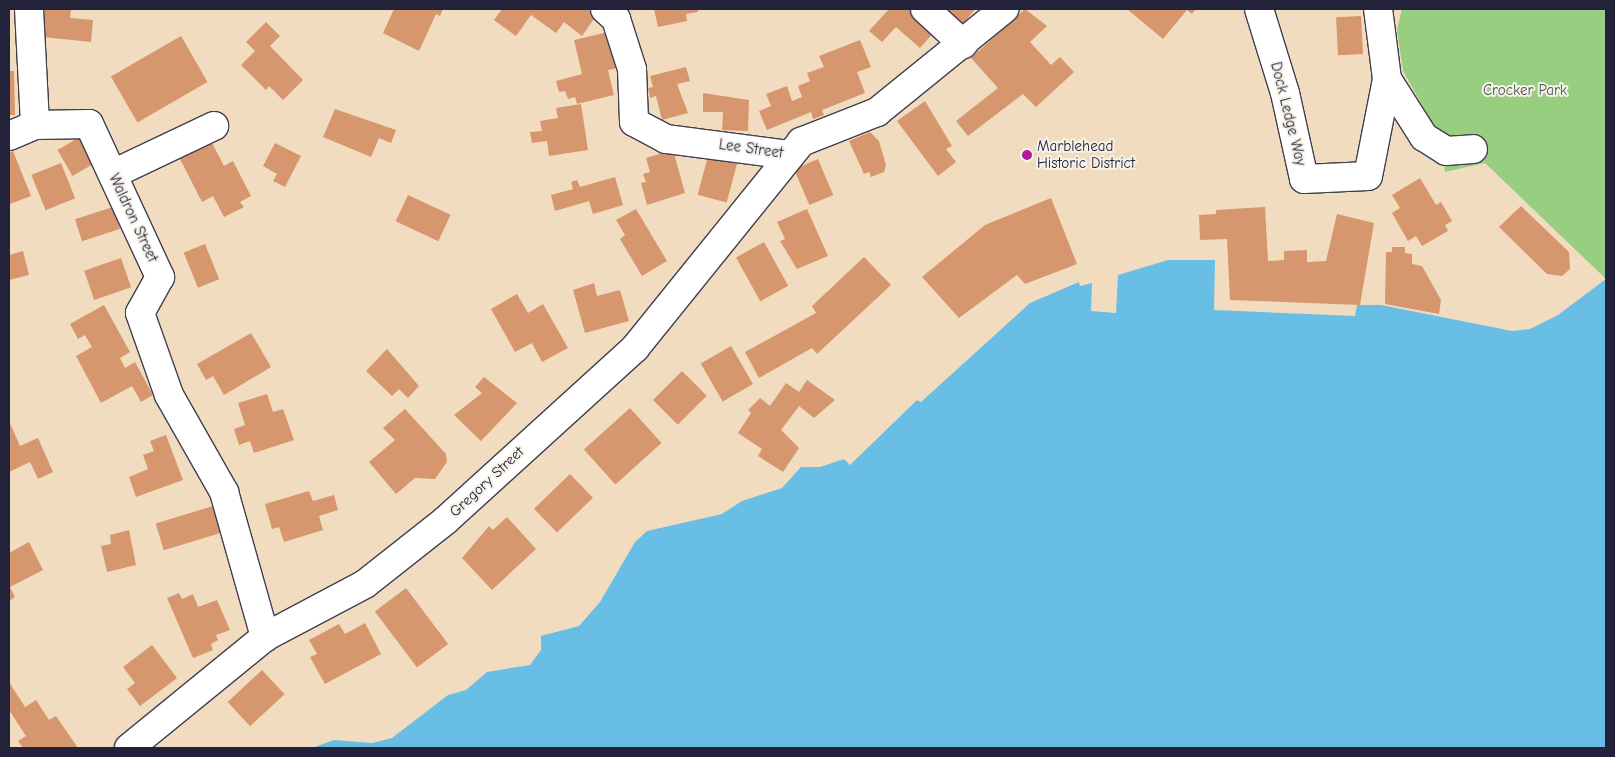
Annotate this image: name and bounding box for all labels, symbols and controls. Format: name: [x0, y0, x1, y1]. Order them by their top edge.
street label: Dock Ledge Way: [1266, 60, 1310, 168]
park label: Crocker Park: [1483, 82, 1567, 100]
street label: Lee Street: [718, 136, 784, 162]
place label: Marblehead Historic District: [1037, 137, 1135, 172]
marker: Marblehead Historic District: [1021, 149, 1033, 161]
street label: Waldron Street: [105, 171, 161, 265]
street label: Gregory Street: [446, 443, 528, 521]

